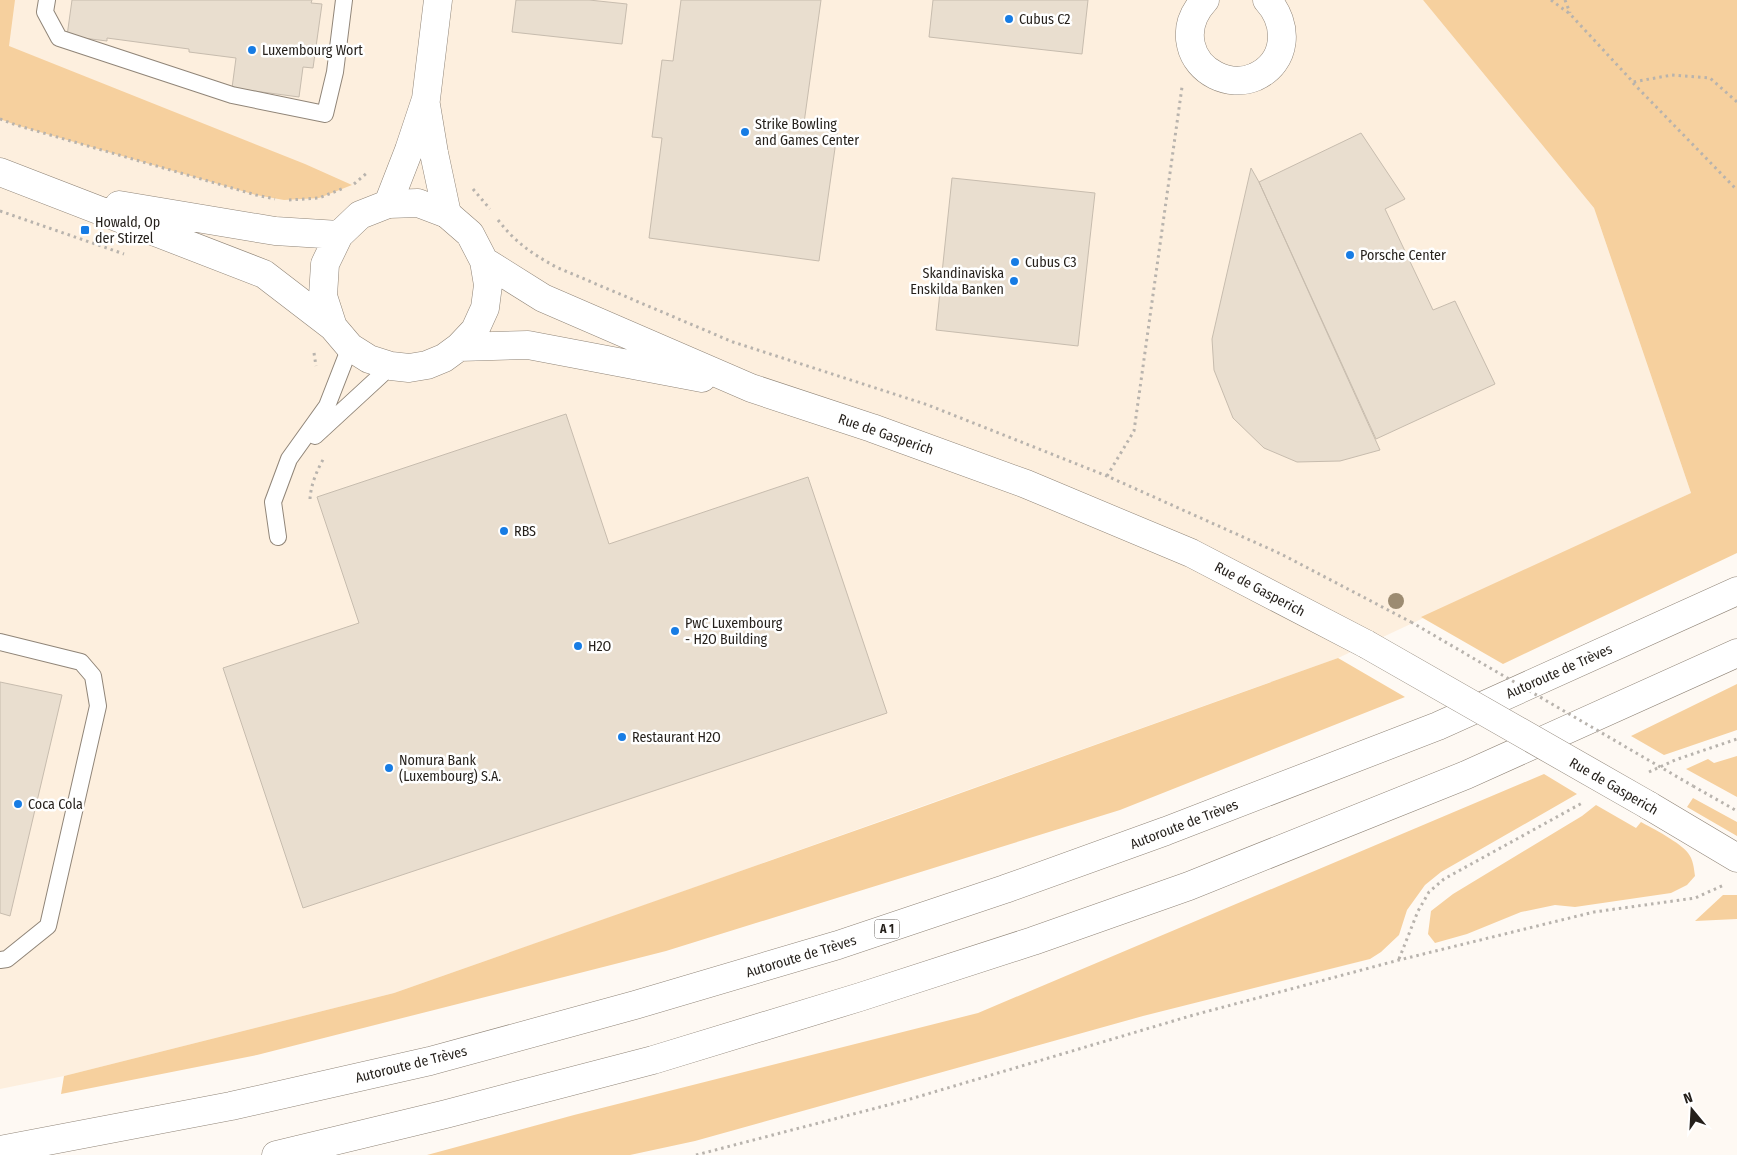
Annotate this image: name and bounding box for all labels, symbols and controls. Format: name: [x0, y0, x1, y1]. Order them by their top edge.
place label: Cubus C2: [1019, 11, 1071, 28]
marker: Cubus C2: [1003, 13, 1015, 25]
place label: Luxembourg Wort: [262, 42, 363, 59]
marker: Luxembourg Wort: [246, 44, 258, 56]
place label: Strike Bowling and Games Center: [755, 116, 859, 149]
marker: Strike Bowling and Games Center: [739, 126, 751, 138]
place label: Howald, Op der Stirzel: [95, 214, 160, 247]
marker: Howald, Op der Stirzel: [79, 224, 91, 236]
place label: Porsche Center: [1360, 247, 1446, 264]
marker: Porsche Center: [1344, 249, 1356, 261]
place label: Cubus C3: [1025, 254, 1077, 271]
marker: Cubus C3: [1009, 256, 1021, 268]
place label: Skandinaviska Enskilda Banken: [910, 265, 1004, 298]
marker: Skandinaviska Enskilda Banken: [1008, 275, 1020, 287]
street label: Rue de Gasperich: [836, 410, 936, 459]
place label: RBS: [514, 523, 536, 540]
marker: RBS: [498, 525, 510, 537]
street label: Rue de Gasperich: [1212, 559, 1308, 620]
place label: PwC Luxembourg - H2O Building: [685, 615, 783, 648]
marker: PwC Luxembourg - H2O Building: [669, 625, 681, 637]
place label: H2O: [588, 638, 612, 655]
marker: H2O: [572, 640, 584, 652]
street label: Autoroute de Trèves: [1504, 640, 1615, 702]
place label: Restaurant H2O: [632, 729, 721, 746]
marker: Restaurant H2O: [616, 731, 628, 743]
place label: Nomura Bank (Luxembourg) S.A.: [399, 752, 501, 785]
street label: Rue de Gasperich: [1566, 754, 1661, 819]
marker: Nomura Bank (Luxembourg) S.A.: [383, 762, 395, 774]
place label: Coca Cola: [28, 796, 83, 813]
street label: Autoroute de Trèves: [1128, 796, 1241, 853]
marker: Coca Cola: [12, 798, 24, 810]
road number: A 1: [874, 920, 900, 939]
street label: Autoroute de Trèves: [744, 932, 858, 981]
street label: Autoroute de Trèves: [354, 1042, 469, 1087]
north arrow: [1667, 1085, 1717, 1135]
text: N: [1682, 1089, 1695, 1107]

